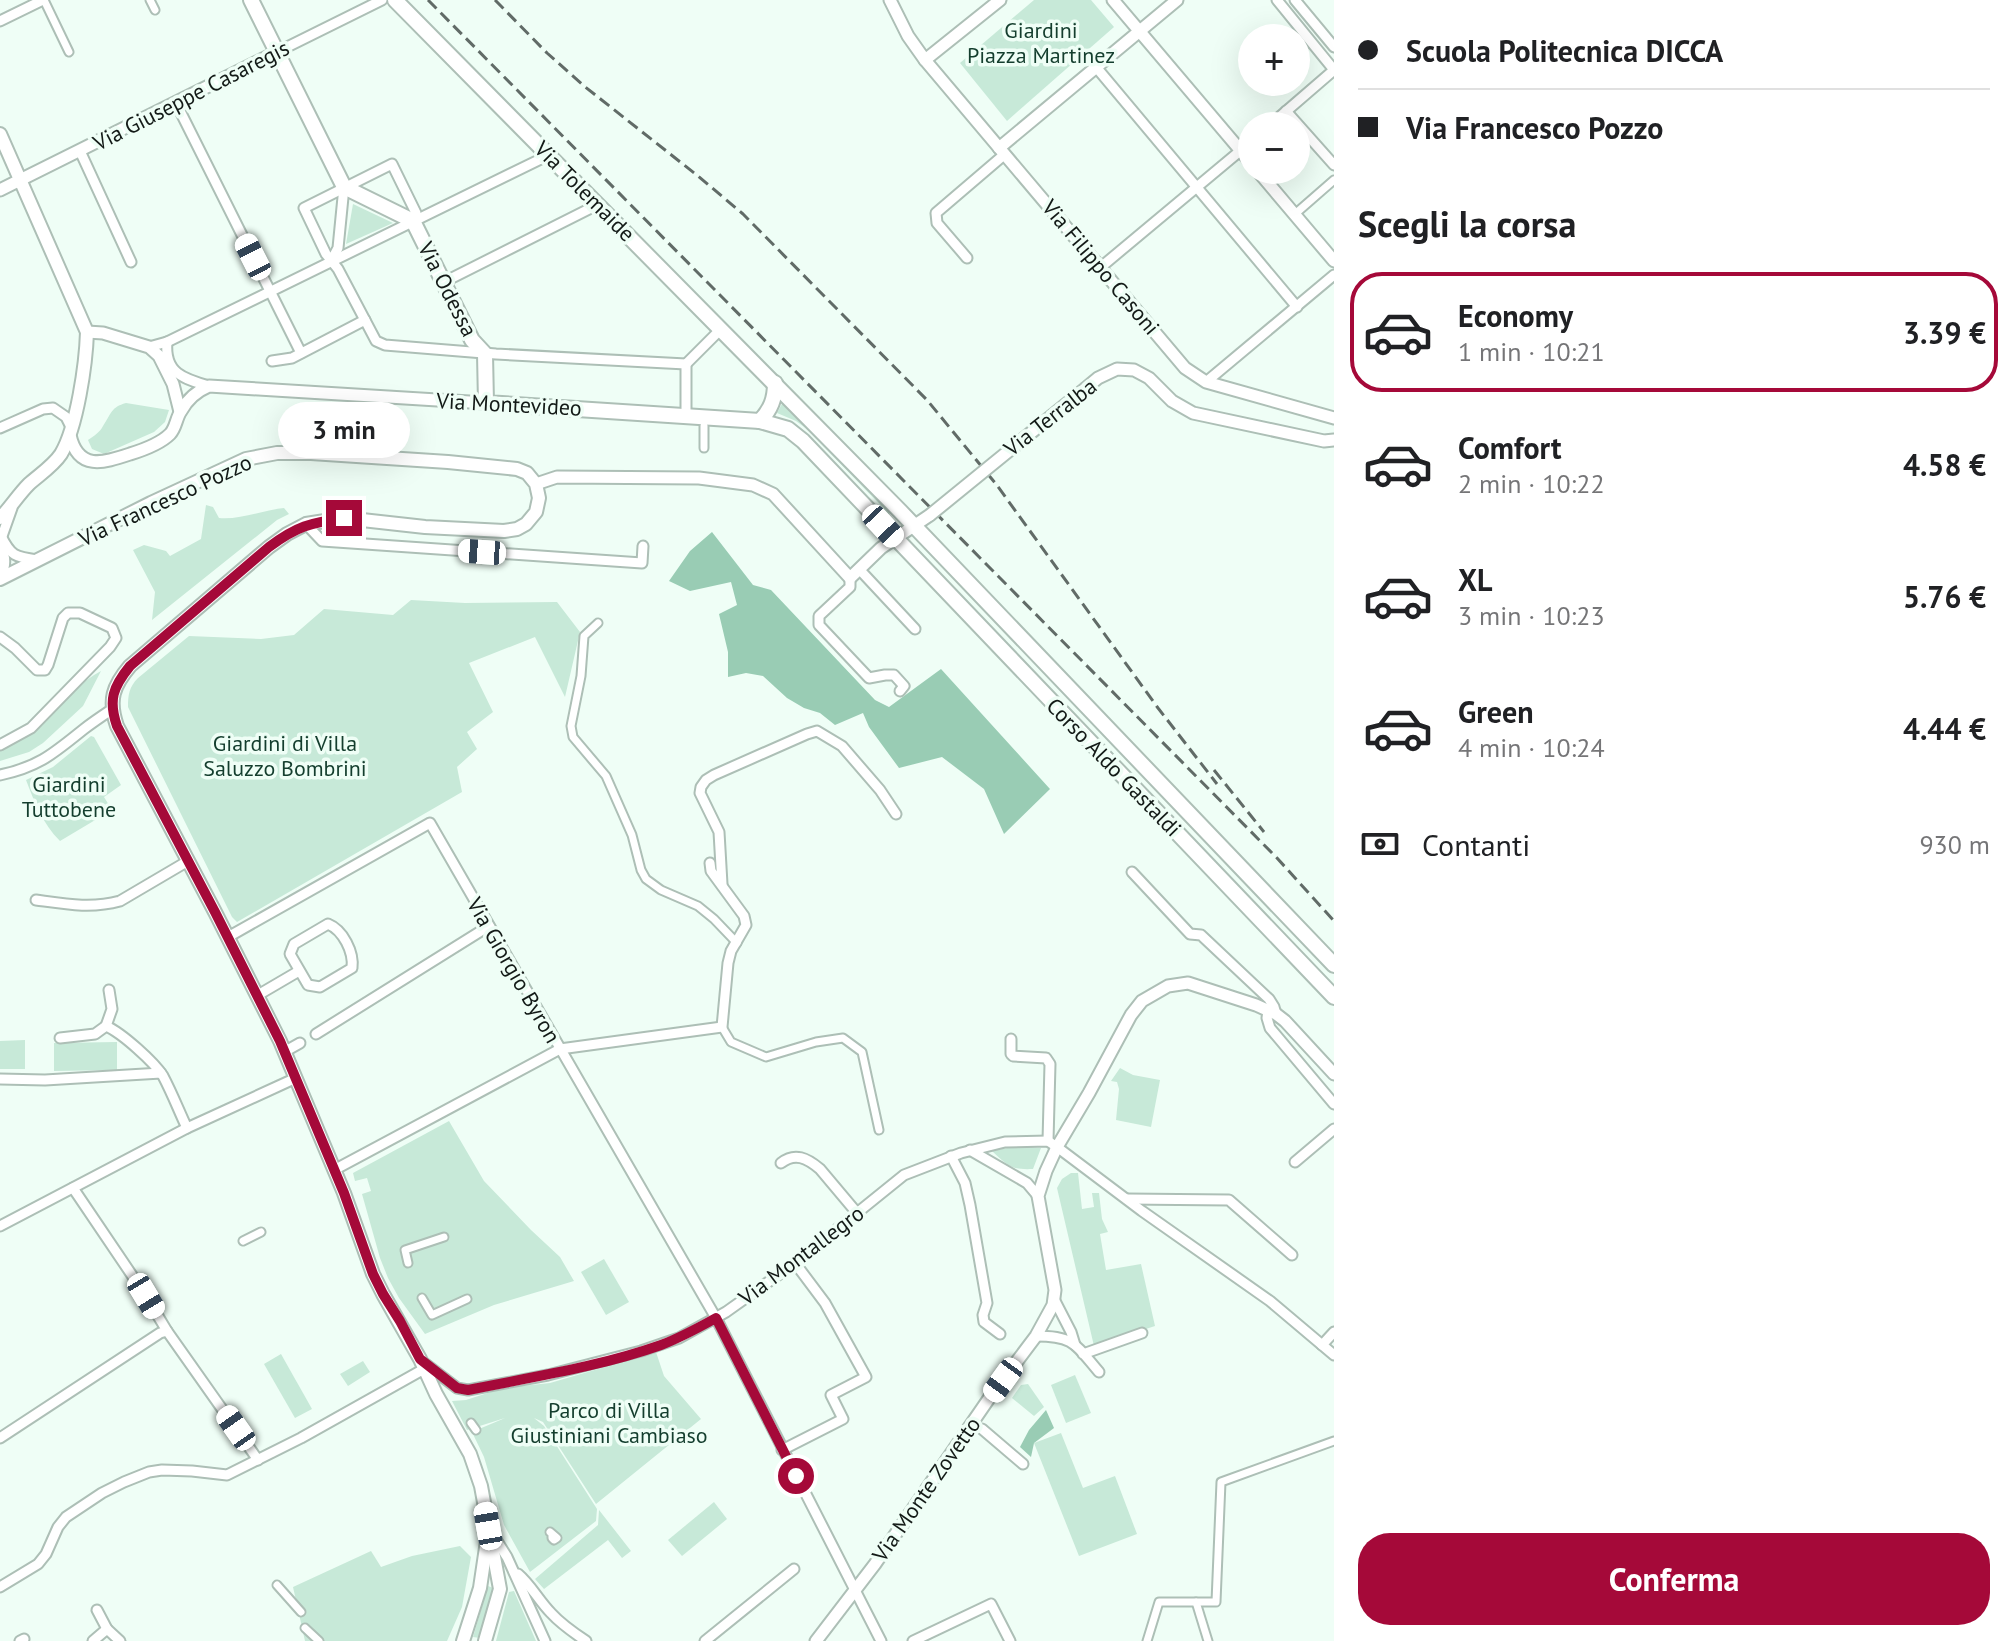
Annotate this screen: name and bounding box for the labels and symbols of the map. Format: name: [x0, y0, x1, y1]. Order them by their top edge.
park label: Giardini Piazza Martinez: [967, 16, 1115, 69]
street label: Via Giuseppe Casaregis: [87, 33, 294, 157]
street label: Via Tolemaide: [528, 134, 641, 247]
street label: Via Filippo Casoni: [1036, 193, 1166, 340]
car: [231, 230, 275, 284]
street label: Via Odessa: [412, 236, 484, 341]
street label: Via Terralba: [997, 372, 1102, 463]
street label: Via Montevideo: [435, 386, 582, 422]
callout: 3 min: [278, 402, 410, 458]
street label: Via Francesco Pozzo: [73, 448, 256, 553]
route end: [326, 500, 362, 536]
car: [858, 500, 908, 552]
car: [457, 538, 507, 566]
street label: Corso Aldo Gastaldi: [1041, 692, 1187, 842]
park label: Giardini di Villa Saluzzo Bombrini: [203, 729, 367, 782]
park label: Giardini Tuttobene: [22, 770, 116, 823]
street label: Via Giorgio Byron: [460, 891, 567, 1048]
street label: Via Montallegro: [732, 1199, 869, 1312]
car: [123, 1269, 169, 1323]
car: [979, 1354, 1027, 1406]
park label: Parco di Villa Giustiniani Cambiaso: [510, 1396, 708, 1449]
car: [212, 1401, 260, 1455]
street label: Via Monte Zovetto: [865, 1411, 986, 1568]
route start: [778, 1458, 814, 1494]
car: [472, 1500, 504, 1552]

